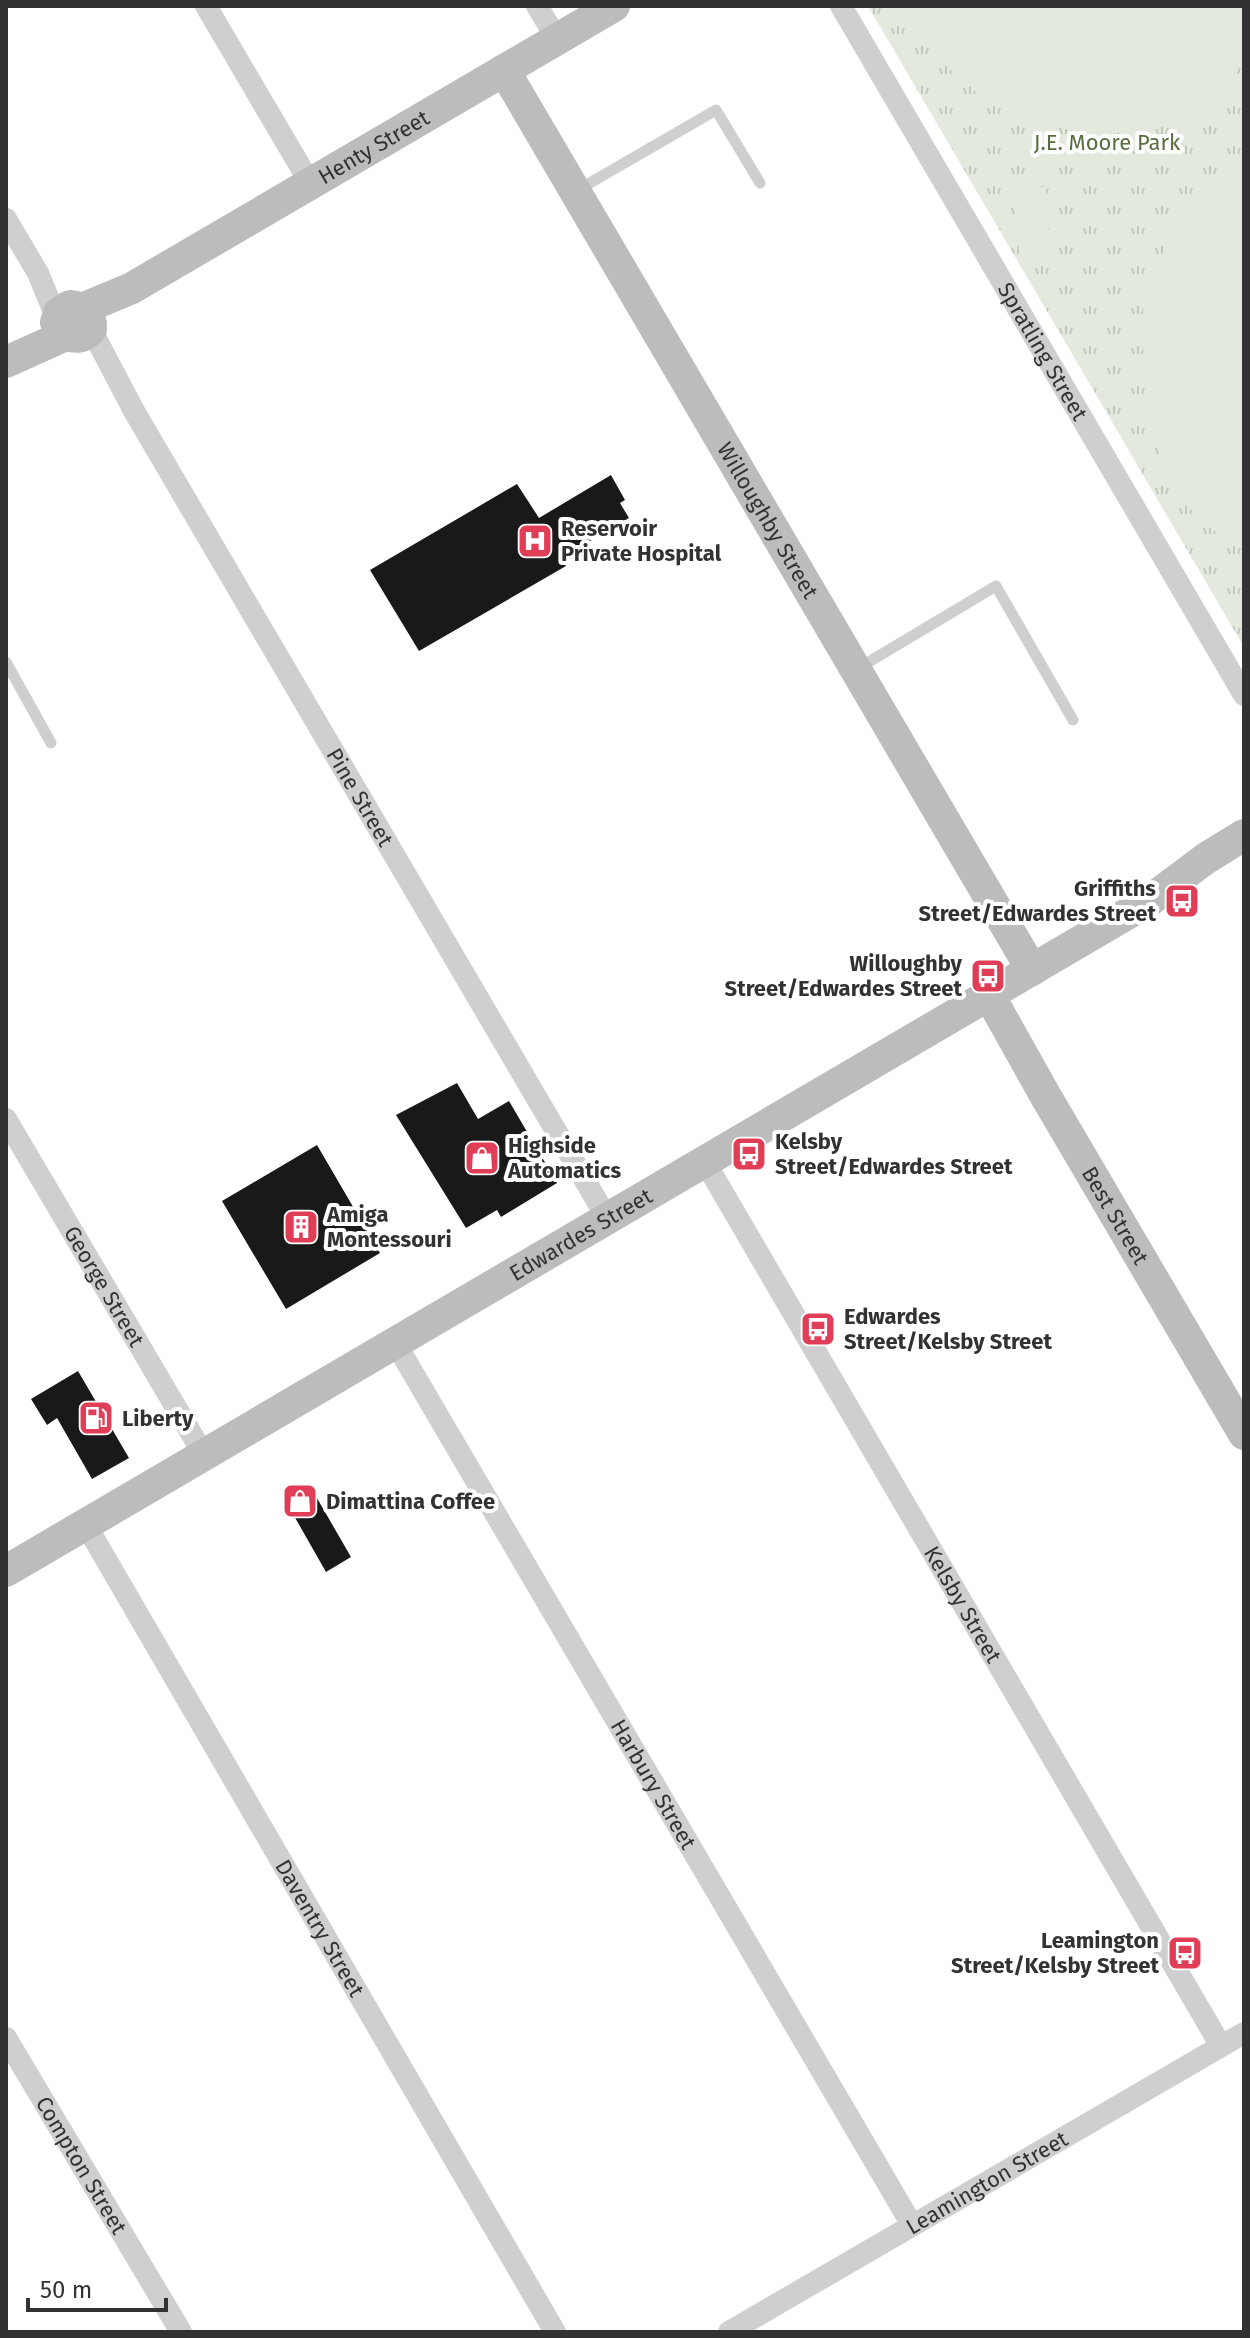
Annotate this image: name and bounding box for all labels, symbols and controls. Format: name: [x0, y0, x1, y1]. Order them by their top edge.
street label: Henty Street: [313, 104, 434, 190]
park label: J.E. Moore Park: [1034, 129, 1181, 156]
street label: Spratling Street: [992, 278, 1094, 425]
street label: Willoughby Street: [712, 437, 824, 603]
place label: Reservoir Private Hospital: [561, 515, 722, 567]
hospital icon: Reservoir Private Hospital: [516, 522, 554, 560]
street label: Pine Street: [321, 743, 400, 851]
place label: Griffiths Street/Edwardes Street: [919, 875, 1156, 927]
bus stop icon: Griffiths Street/Edwardes Street: [1163, 882, 1201, 920]
place label: Willoughby Street/Edwardes Street: [725, 950, 963, 1002]
bus stop icon: Willoughby Street/Edwardes Street: [969, 957, 1007, 995]
place label: Kelsby Street/Edwardes Street: [775, 1128, 1013, 1180]
place label: Highside Automatics: [507, 1132, 621, 1184]
bus stop icon: Kelsby Street/Edwardes Street: [730, 1135, 768, 1173]
shop icon: Highside Automatics: [463, 1139, 501, 1177]
street label: Best Street: [1076, 1161, 1155, 1269]
street label: Edwardes Street: [504, 1182, 657, 1287]
place label: Amiga Montessouri: [326, 1201, 452, 1253]
building icon: Amiga Montessouri: [282, 1208, 320, 1246]
street label: George Street: [58, 1221, 151, 1351]
place label: Edwardes Street/Kelsby Street: [844, 1303, 1052, 1355]
bus stop icon: Edwardes Street/Kelsby Street: [799, 1310, 837, 1348]
fuel station icon: Liberty: [77, 1399, 115, 1437]
place label: Liberty: [122, 1405, 194, 1432]
shop icon: Dimattina Coffee: [281, 1482, 319, 1520]
place label: Dimattina Coffee: [326, 1488, 495, 1515]
street label: Kelsby Street: [918, 1541, 1008, 1668]
street label: Harbury Street: [605, 1714, 702, 1854]
street label: Daventry Street: [270, 1854, 371, 2001]
place label: Leamington Street/Kelsby Street: [951, 1927, 1159, 1979]
bus stop icon: Leamington Street/Kelsby Street: [1166, 1934, 1204, 1972]
street label: Compton Street: [30, 2091, 133, 2239]
street label: Leamington Street: [901, 2125, 1072, 2240]
scale bar: [28, 2262, 166, 2312]
text: 50 m: [40, 2276, 92, 2304]

